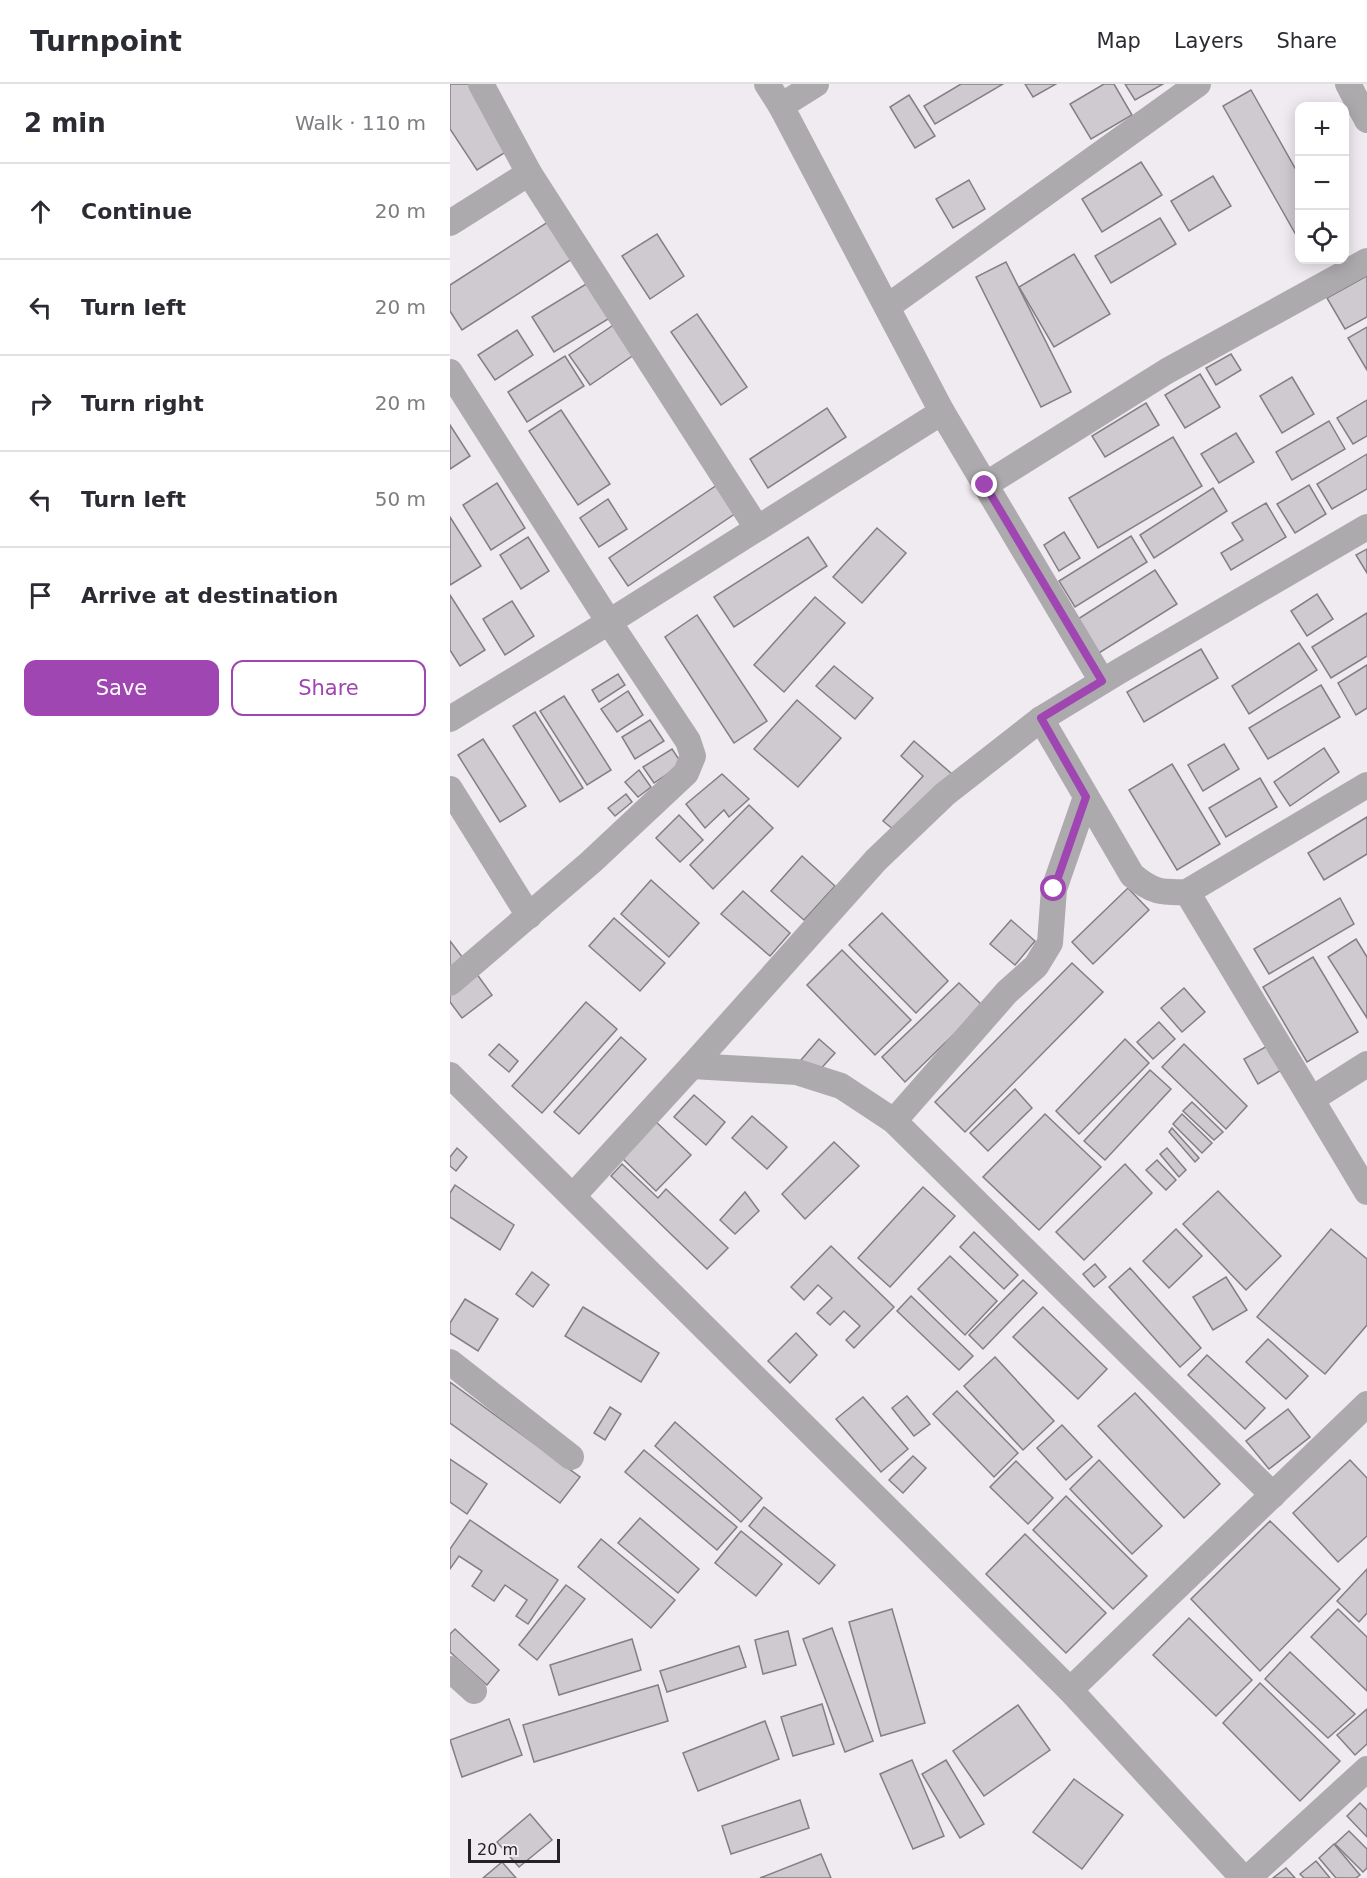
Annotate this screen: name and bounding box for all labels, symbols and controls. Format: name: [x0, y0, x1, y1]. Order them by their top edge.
text: Turnpoint: [30, 25, 182, 58]
text: Map: [1097, 29, 1141, 53]
text: Layers: [1174, 29, 1243, 53]
text: Share: [1276, 29, 1337, 53]
map controls: [1295, 102, 1349, 264]
button: +: [1295, 102, 1349, 156]
text: 2 min: [24, 108, 106, 138]
text: Walk · 110 m: [295, 111, 426, 135]
button: −: [1295, 156, 1349, 210]
icon: ahead: [24, 195, 57, 228]
text: Continue: [81, 199, 192, 224]
text: 20 m: [375, 199, 426, 223]
button: locate: [1295, 210, 1349, 264]
icon: left: [24, 291, 57, 324]
text: Turn left: [81, 295, 186, 320]
text: 20 m: [375, 295, 426, 319]
icon: right: [24, 387, 57, 420]
text: Turn right: [81, 391, 204, 416]
text: 20 m: [375, 391, 426, 415]
route end: [971, 471, 997, 497]
icon: left: [24, 483, 57, 516]
text: Turn left: [81, 487, 186, 512]
text: 50 m: [375, 487, 426, 511]
icon: arrive: [24, 579, 57, 612]
text: Arrive at destination: [81, 583, 338, 608]
button: Save: [24, 660, 219, 716]
button: Share: [231, 660, 426, 716]
route start: [1040, 875, 1066, 901]
scale bar: [468, 1836, 560, 1864]
text: 20 m: [477, 1840, 518, 1859]

